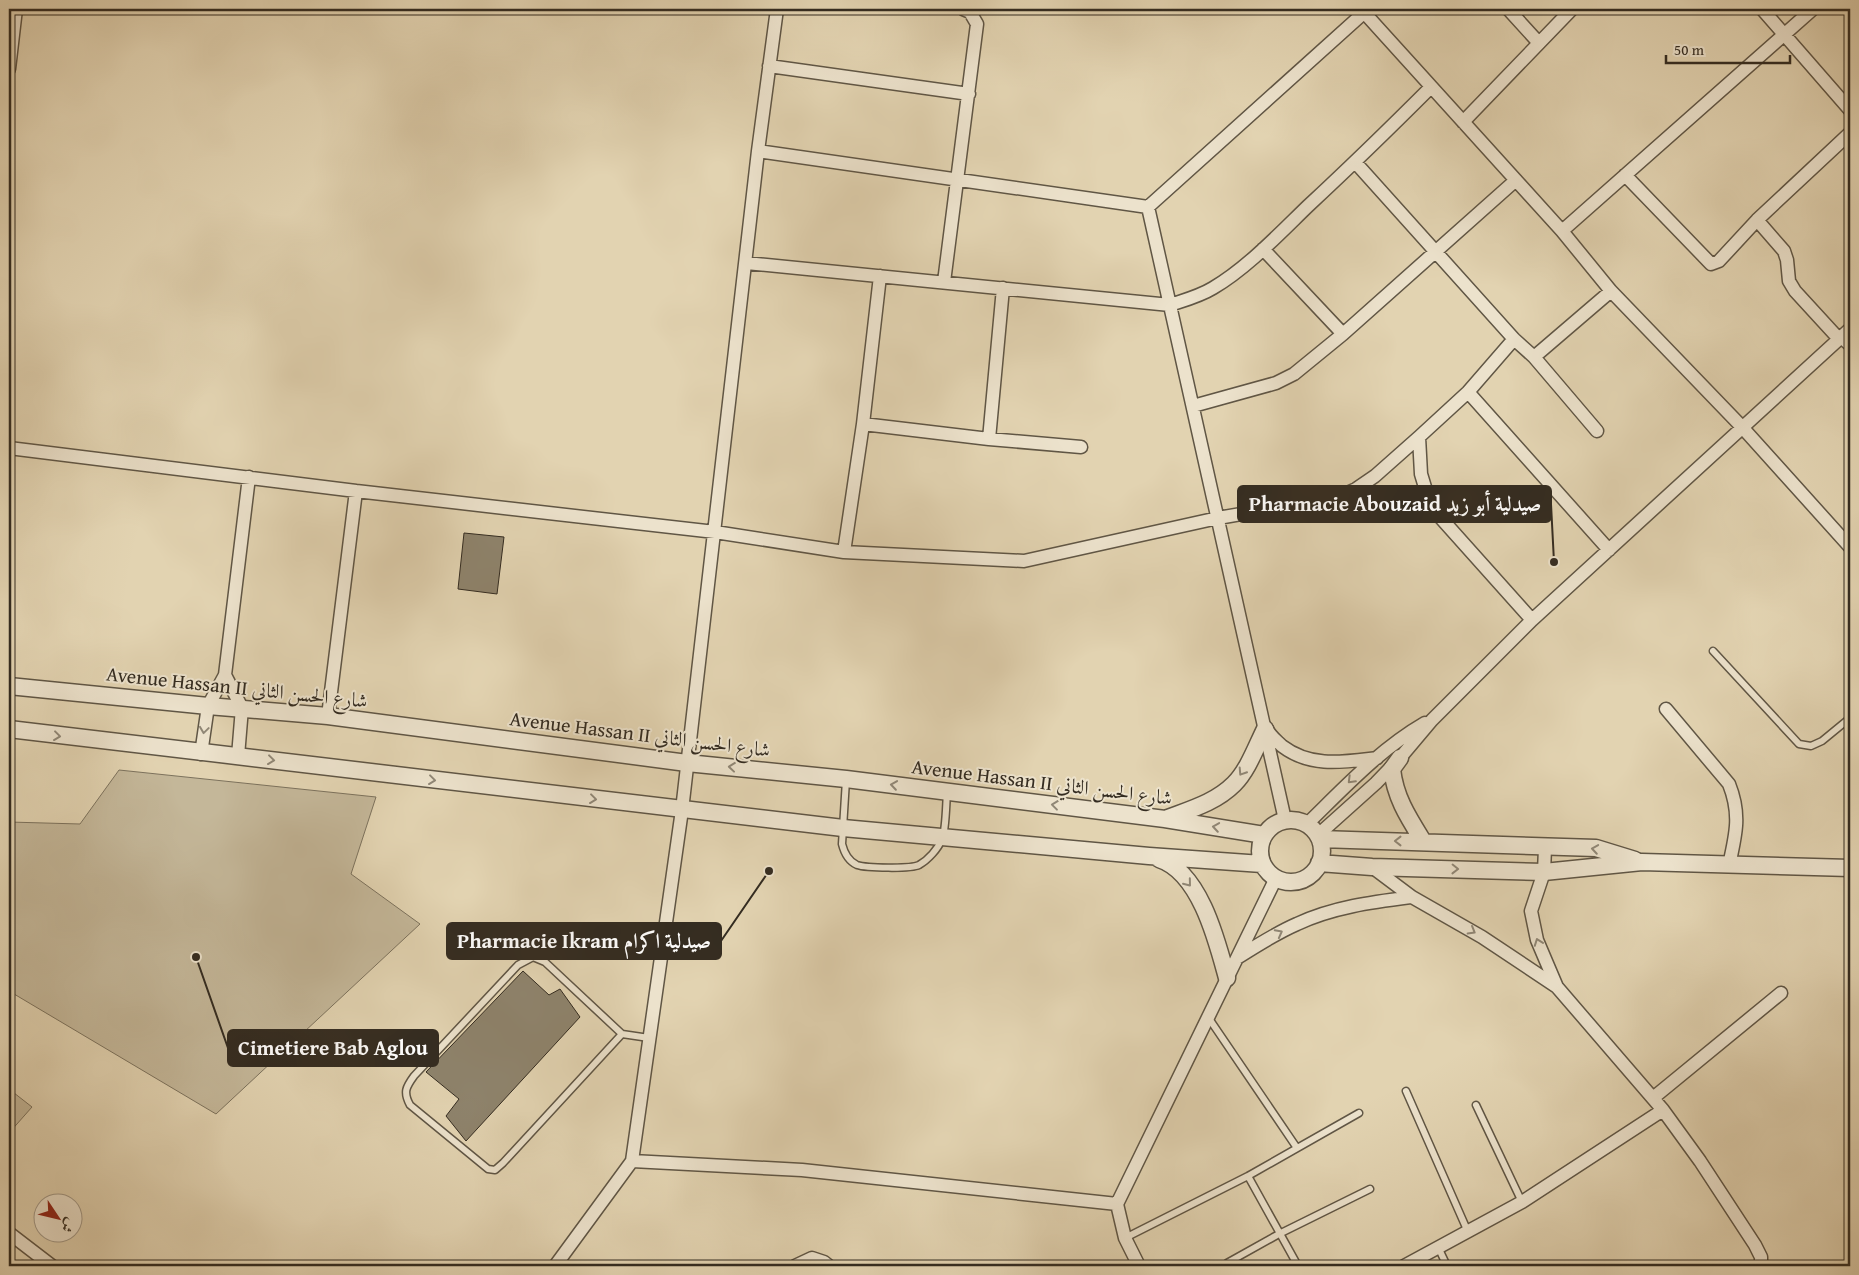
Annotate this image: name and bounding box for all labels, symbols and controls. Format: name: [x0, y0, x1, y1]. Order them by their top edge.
scale bar: [1666, 32, 1790, 64]
text: 50 m: [1674, 39, 1705, 60]
callout: Pharmacie Abouzaid صيدلية أبو زيد: [1238, 486, 1551, 522]
text: Pharmacie Abouzaid صيدلية أبو زيد: [1249, 488, 1541, 519]
street label: Avenue Hassan II شارع الحسن الثاني: [105, 658, 369, 719]
street label: Avenue Hassan II شارع الحسن الثاني: [508, 703, 772, 768]
one-way arrow: [199, 726, 210, 734]
one-way arrow: [53, 730, 61, 740]
street label: Avenue Hassan II شارع الحسن الثاني: [910, 751, 1174, 816]
one-way arrow: [267, 754, 275, 765]
one-way arrow: [728, 762, 736, 773]
one-way arrow: [1239, 766, 1248, 776]
one-way arrow: [428, 774, 436, 784]
one-way arrow: [1348, 775, 1357, 784]
one-way arrow: [889, 780, 897, 791]
one-way arrow: [590, 793, 598, 804]
one-way arrow: [1050, 800, 1058, 811]
one-way arrow: [1211, 823, 1220, 833]
one-way arrow: [1394, 836, 1402, 846]
one-way arrow: [1591, 845, 1599, 855]
one-way arrow: [1452, 864, 1460, 874]
one-way arrow: [1183, 877, 1191, 886]
callout: Pharmacie Ikram صيدلية اكرام: [447, 923, 721, 959]
text: Pharmacie Ikram صيدلية اكرام: [457, 925, 711, 960]
one-way arrow: [1466, 925, 1475, 935]
one-way arrow: [1273, 929, 1282, 939]
one-way arrow: [1534, 938, 1544, 947]
callout: Cimetiere Bab Aglou: [228, 1030, 438, 1066]
text: Cimetiere Bab Aglou: [238, 1032, 428, 1063]
north arrow: [32, 1192, 82, 1242]
text: ش: [56, 1214, 81, 1237]

